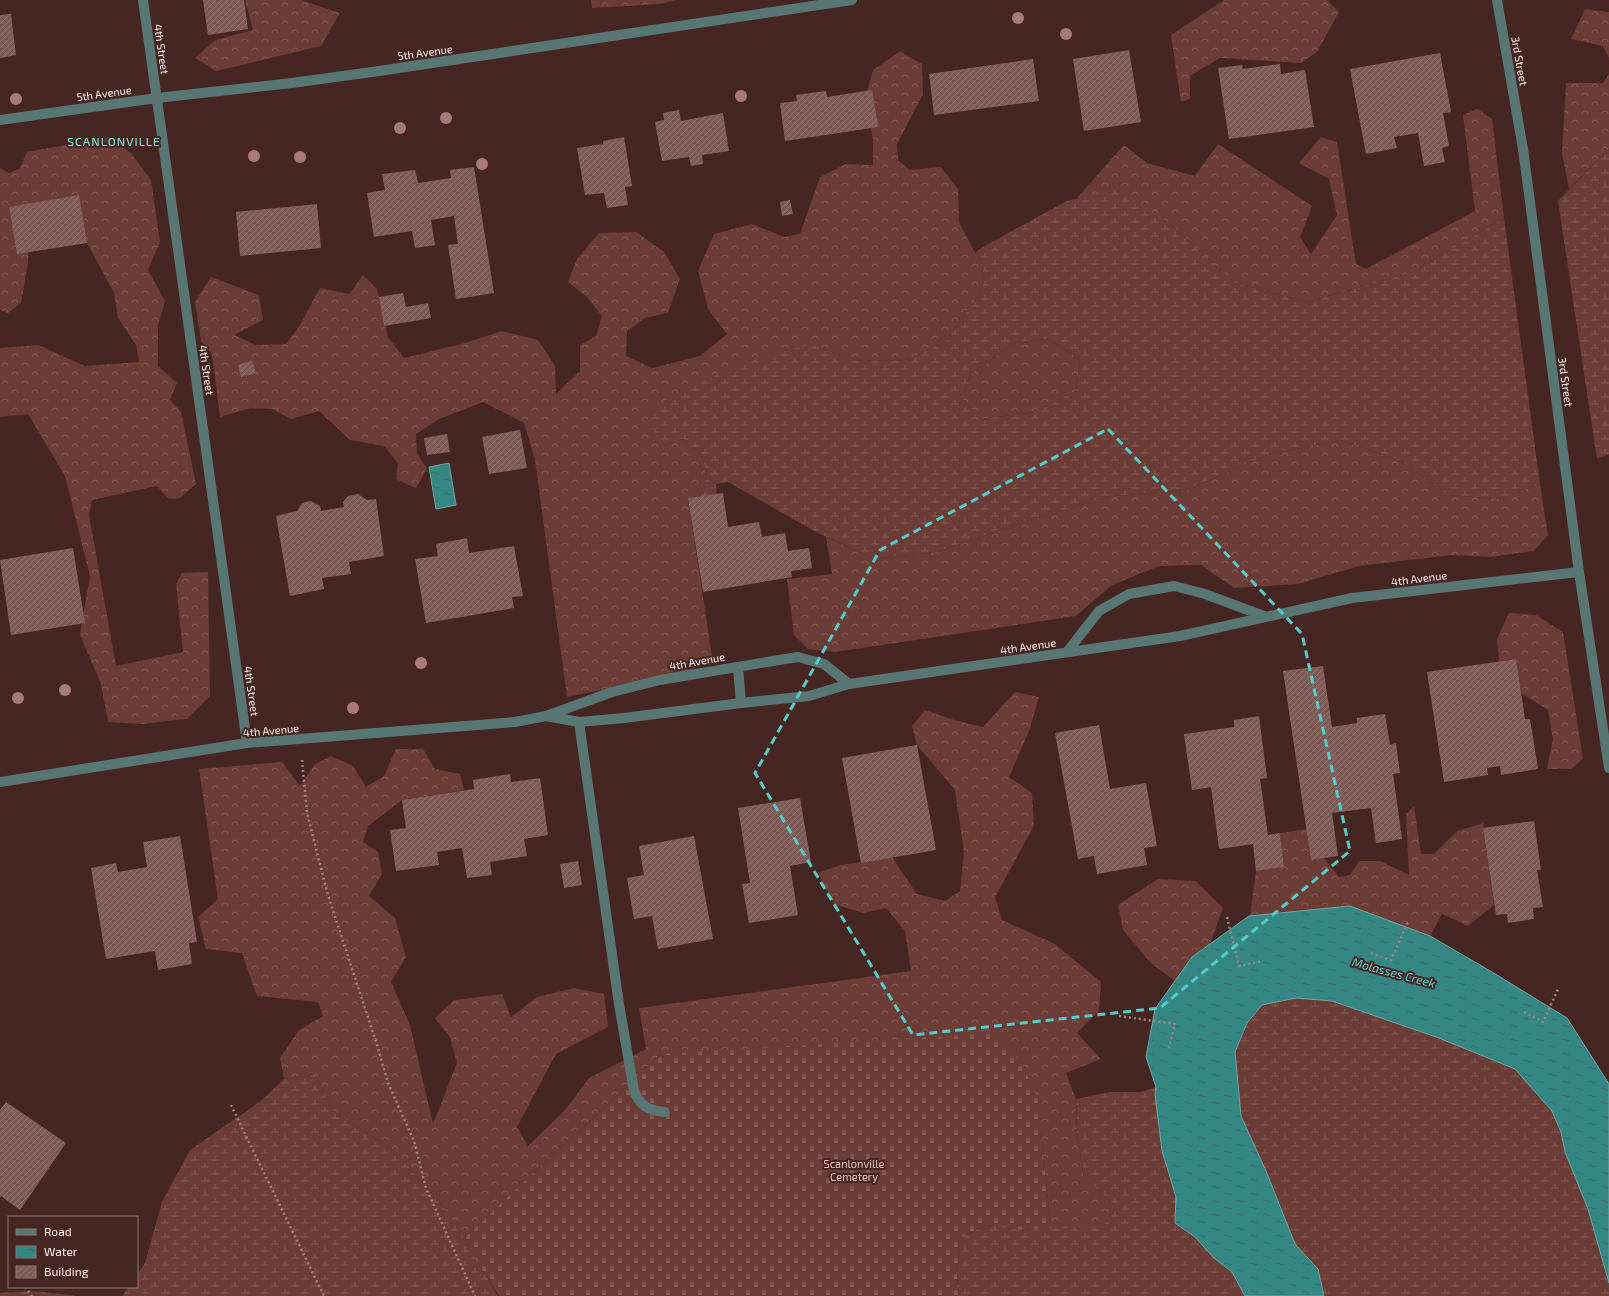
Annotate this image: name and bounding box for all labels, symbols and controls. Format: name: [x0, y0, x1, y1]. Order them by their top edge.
street label: 4th Street: [152, 23, 172, 75]
street label: 3rd Street: [1509, 35, 1531, 87]
street label: 5th Avenue: [397, 42, 453, 62]
street label: 5th Avenue: [76, 83, 132, 103]
district label: SCANLONVILLE: [67, 134, 161, 148]
street label: 4th Street: [197, 344, 217, 396]
street label: 3rd Street: [1556, 356, 1576, 408]
street label: 4th Avenue: [1390, 568, 1448, 588]
street label: 4th Avenue: [999, 636, 1057, 656]
street label: 4th Avenue: [668, 650, 726, 672]
street label: 4th Street: [242, 665, 262, 717]
street label: 4th Avenue: [242, 721, 300, 739]
water label: Molasses Creek: [1351, 954, 1437, 990]
park label: Scanlonville Cemetery: [824, 1157, 885, 1183]
legend: [8, 1216, 138, 1288]
text: Road: [44, 1224, 72, 1238]
text: Water: [44, 1244, 78, 1258]
text: Building: [44, 1264, 89, 1278]

